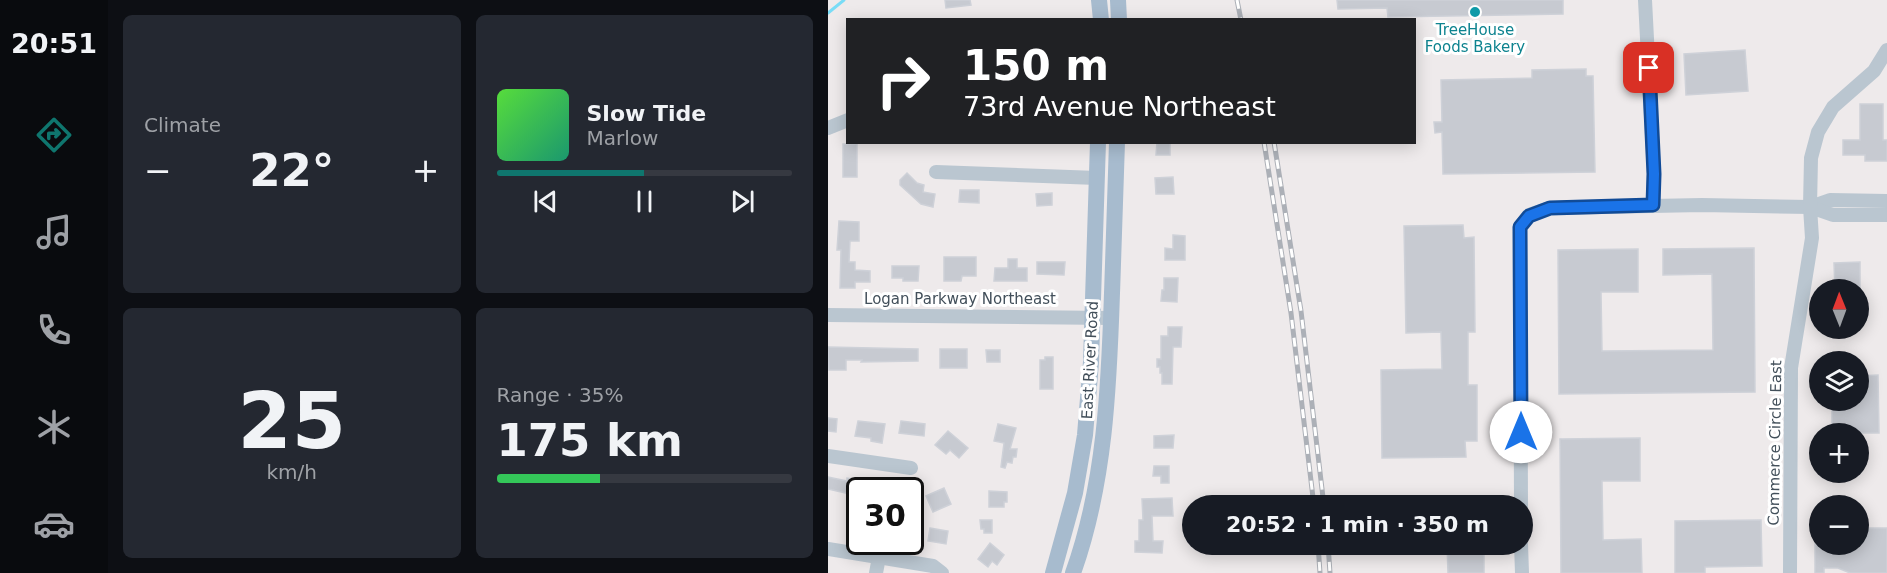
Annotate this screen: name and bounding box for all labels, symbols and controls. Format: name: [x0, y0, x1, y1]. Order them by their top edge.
marker: TreeHouse Foods Bakery: [1468, 5, 1482, 19]
place label: TreeHouse Foods Bakery: [1425, 21, 1525, 56]
text: 20:51: [11, 28, 97, 59]
text: 150 m: [963, 41, 1109, 90]
icon: right: [864, 42, 942, 120]
pin: [1623, 42, 1674, 93]
icon: arrive: [1632, 51, 1665, 84]
text: 73rd Avenue Northeast: [963, 91, 1276, 122]
text: Slow Tide: [587, 101, 706, 126]
text: Climate: [144, 113, 221, 137]
icon: directions: [33, 114, 75, 156]
text: Marlow: [587, 126, 658, 150]
text: 22°: [249, 144, 334, 197]
text: −: [144, 151, 172, 190]
text: +: [412, 151, 440, 190]
icon: previous: [529, 185, 562, 218]
icon: pause: [628, 185, 661, 218]
icon: next: [726, 185, 759, 218]
icon: music: [33, 211, 75, 253]
north arrow: [1809, 279, 1869, 339]
map controls: [1809, 279, 1869, 555]
street label: Logan Parkway Northeast: [864, 290, 1056, 308]
street label: East River Road: [1078, 300, 1102, 420]
icon: phone: [33, 309, 75, 351]
button: layers: [1809, 351, 1869, 411]
street label: Commerce Circle East: [1765, 360, 1785, 526]
text: 25: [237, 376, 346, 466]
text: Range · 35%: [497, 383, 623, 407]
position arrow: [1489, 400, 1553, 464]
icon: climate: [33, 406, 75, 448]
text: 175 km: [497, 414, 683, 467]
button: +: [1809, 423, 1869, 483]
text: km/h: [267, 460, 317, 484]
speed limit sign: 30: [846, 477, 924, 555]
button: −: [1809, 495, 1869, 555]
icon: car: [33, 503, 75, 545]
text: 20:52 · 1 min · 350 m: [1226, 512, 1489, 537]

